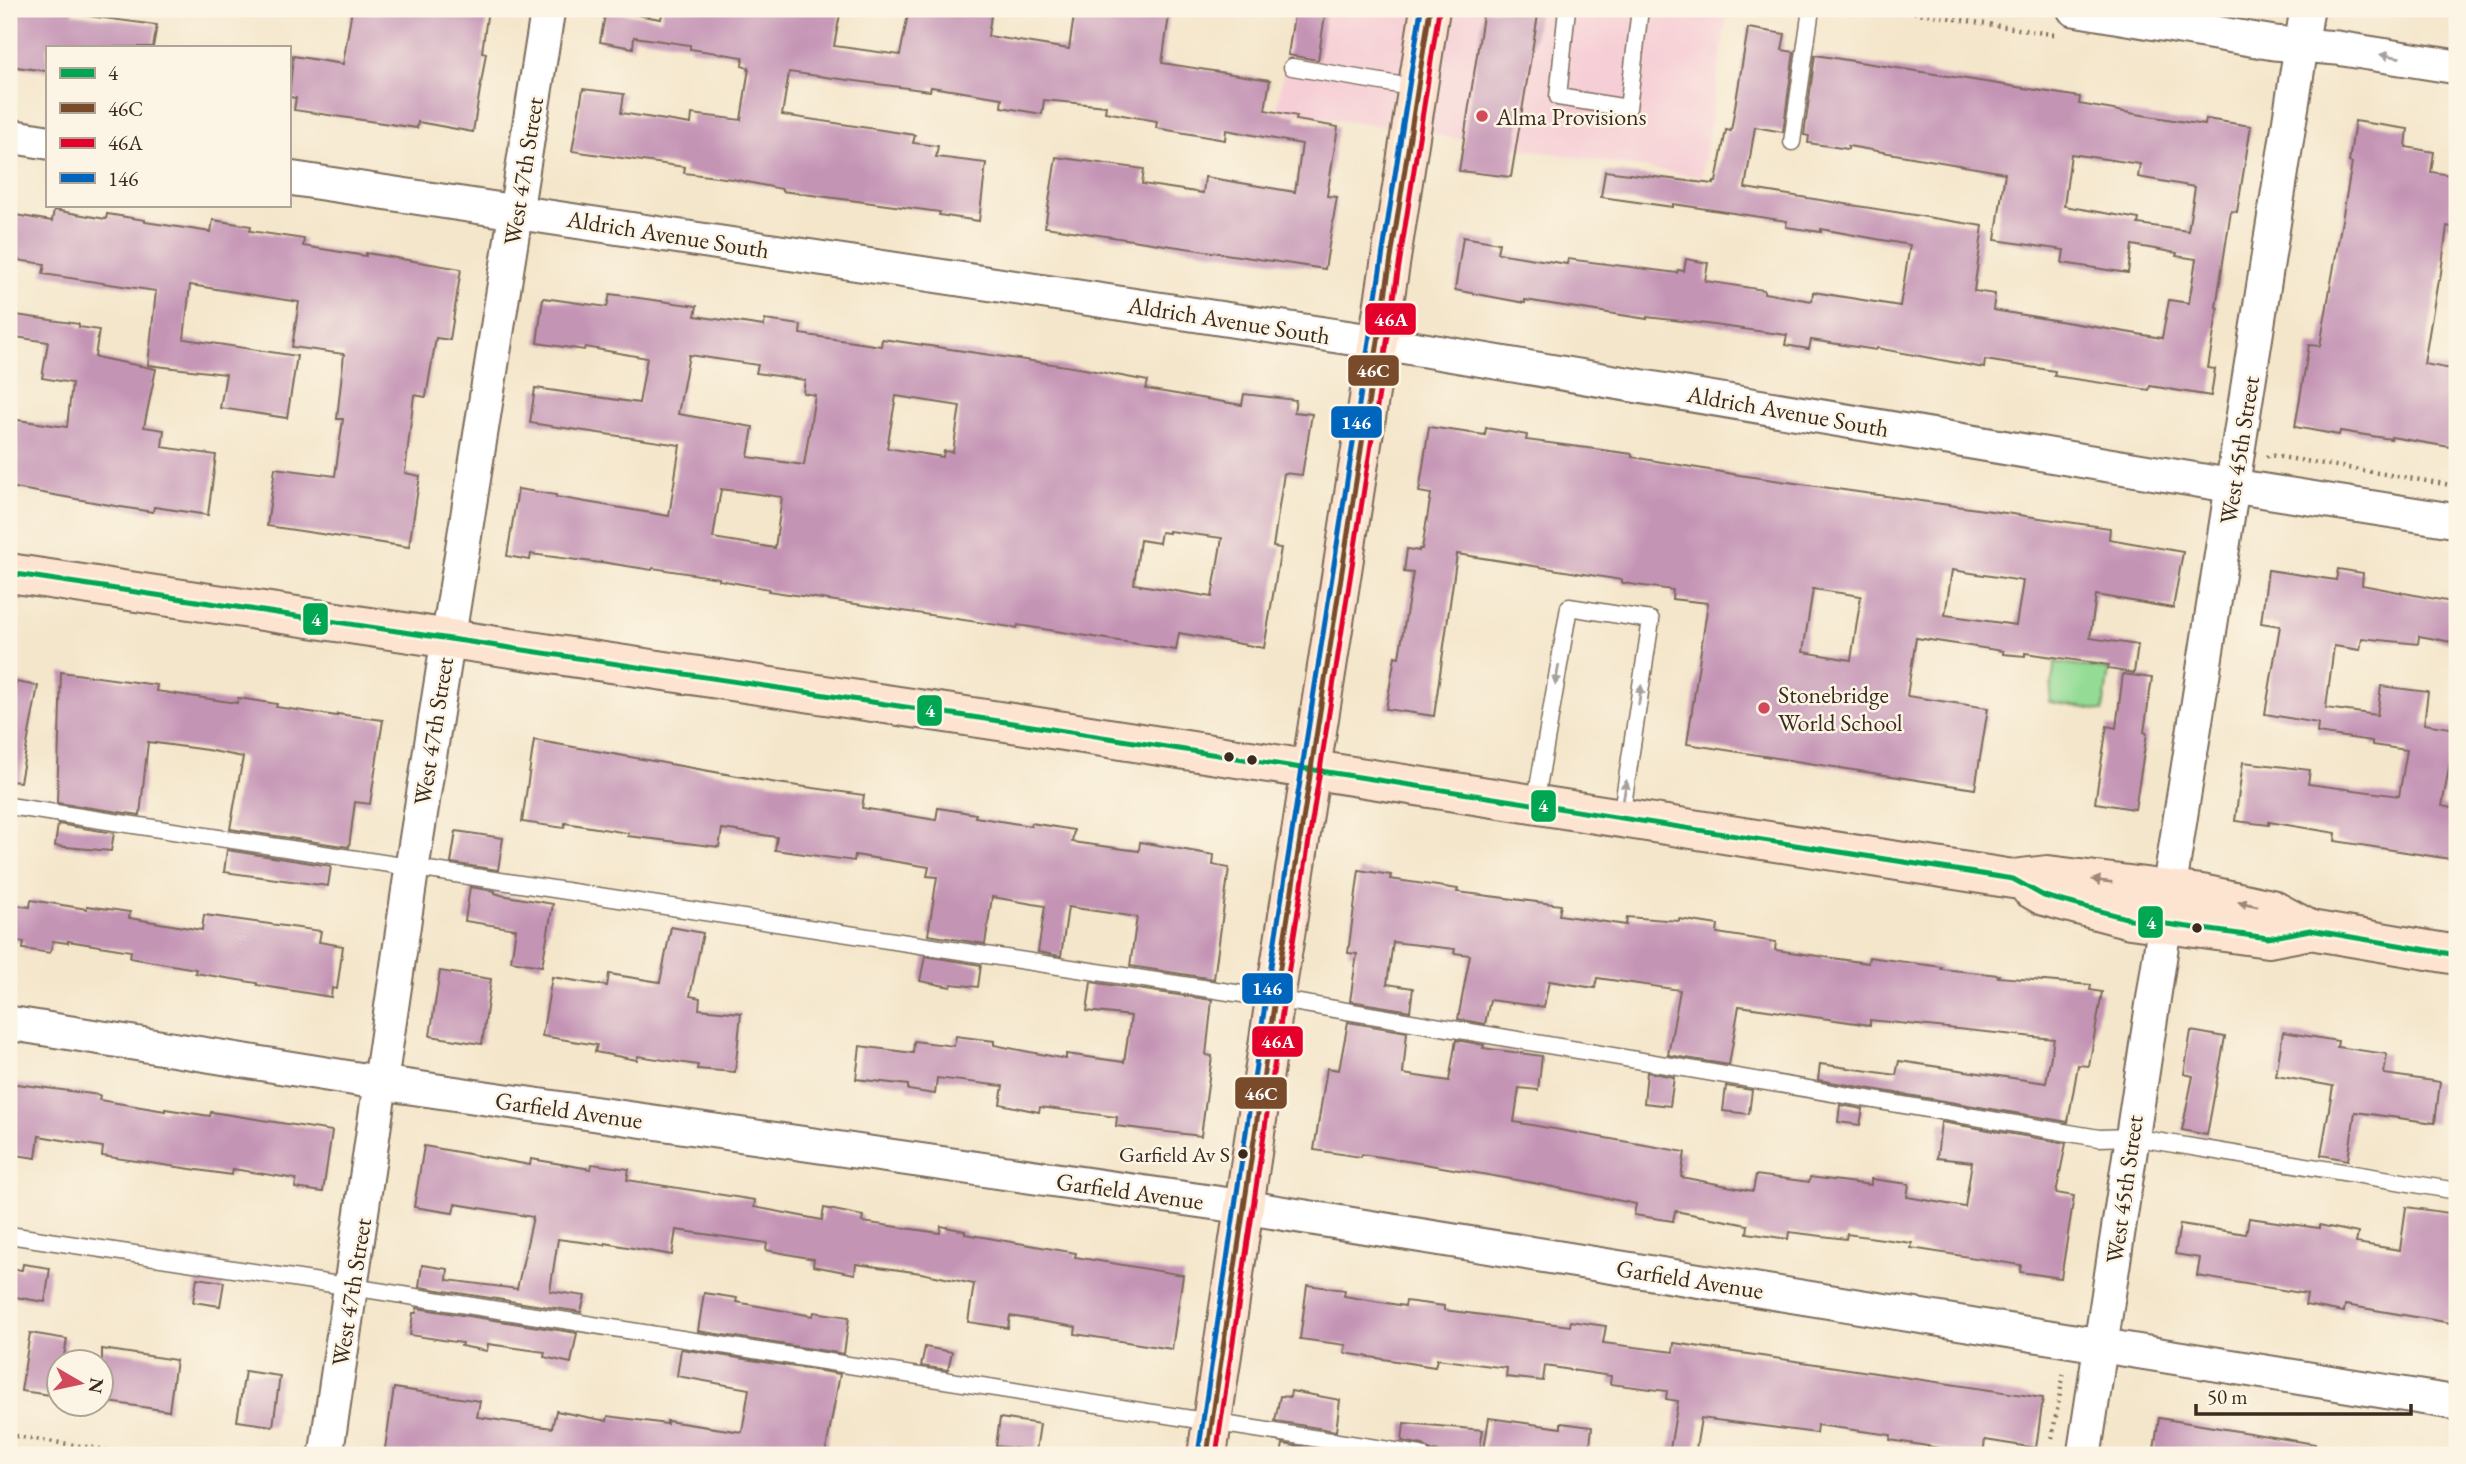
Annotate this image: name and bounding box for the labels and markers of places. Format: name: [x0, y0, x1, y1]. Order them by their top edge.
place label: Alma Provisions: [1495, 101, 1647, 132]
marker: Alma Provisions: [1474, 108, 1490, 124]
place label: Stonebridge World School: [1778, 679, 1903, 738]
marker: Stonebridge World School: [1756, 700, 1772, 716]
unlabelled marker: [1222, 750, 1236, 764]
unlabelled marker: [1245, 753, 1259, 767]
unlabelled marker: [2190, 921, 2204, 935]
place label: Garfield Av S: [1119, 1140, 1230, 1169]
marker: Garfield Av S: [1236, 1147, 1250, 1161]

